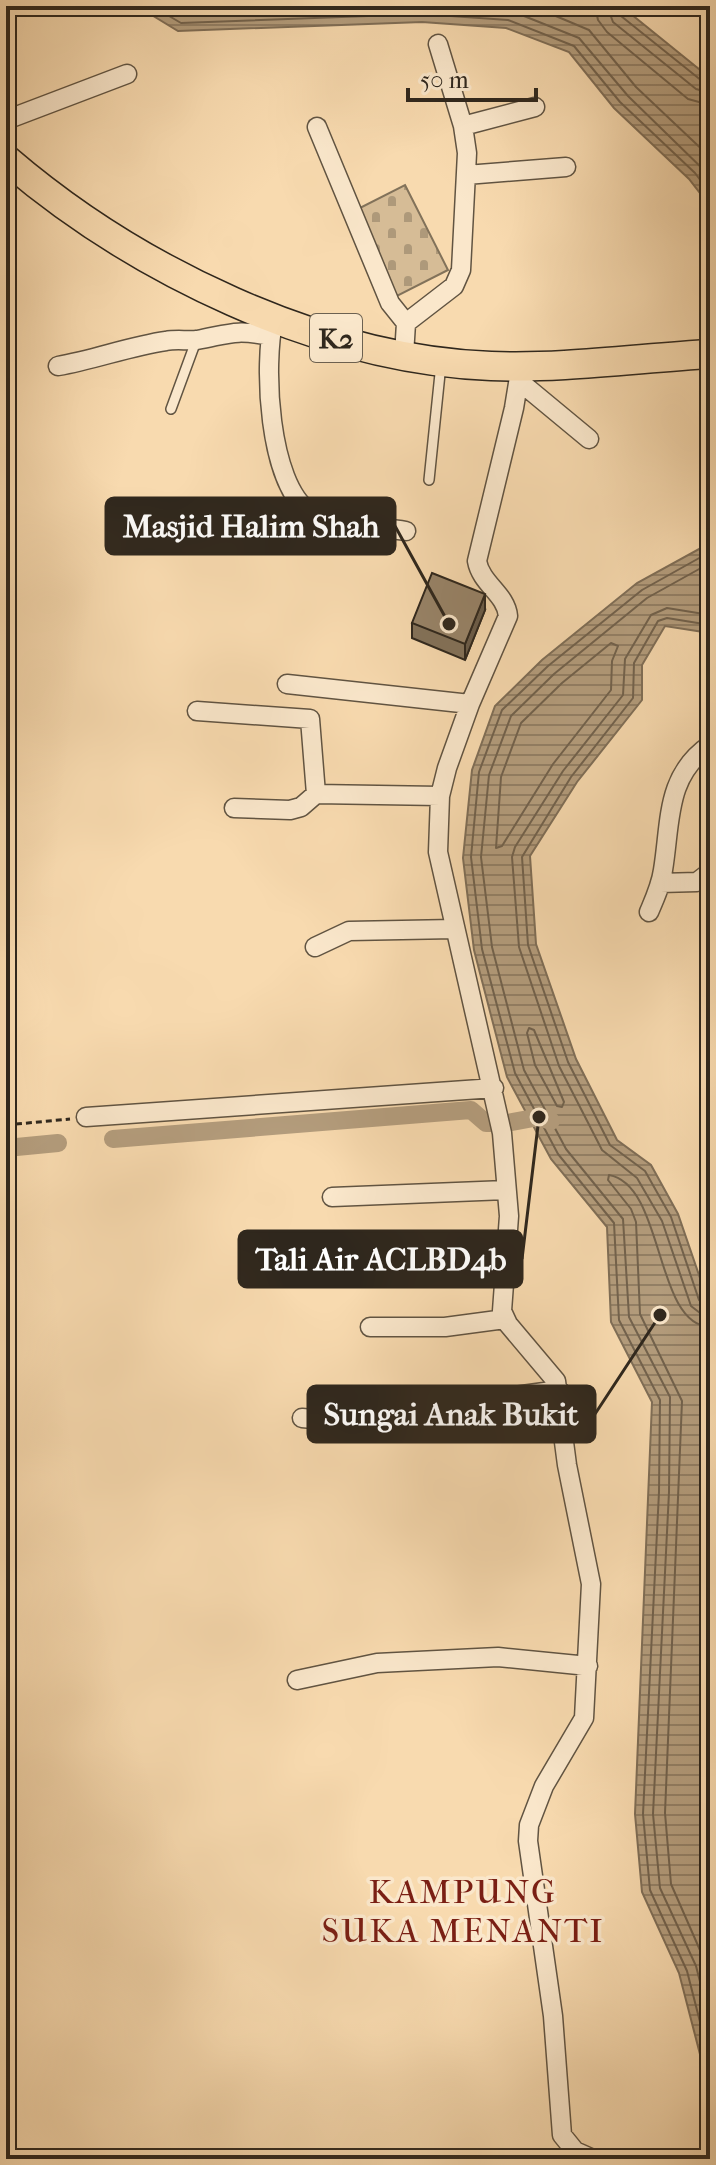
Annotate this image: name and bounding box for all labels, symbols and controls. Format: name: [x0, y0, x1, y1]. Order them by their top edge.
scale bar: [408, 52, 536, 102]
text: 50 m: [420, 66, 469, 94]
road number: K2: [310, 314, 362, 362]
callout: Masjid Halim Shah: [106, 498, 395, 554]
text: Masjid Halim Shah: [123, 508, 380, 545]
callout: Tali Air ACLBD4b: [239, 1231, 522, 1287]
text: Tali Air ACLBD4b: [254, 1241, 507, 1279]
callout: Sungai Anak Bukit: [308, 1386, 595, 1442]
text: Sungai Anak Bukit: [324, 1396, 579, 1433]
district label: KAMPUNG SUKA MENANTI: [321, 1872, 605, 1951]

